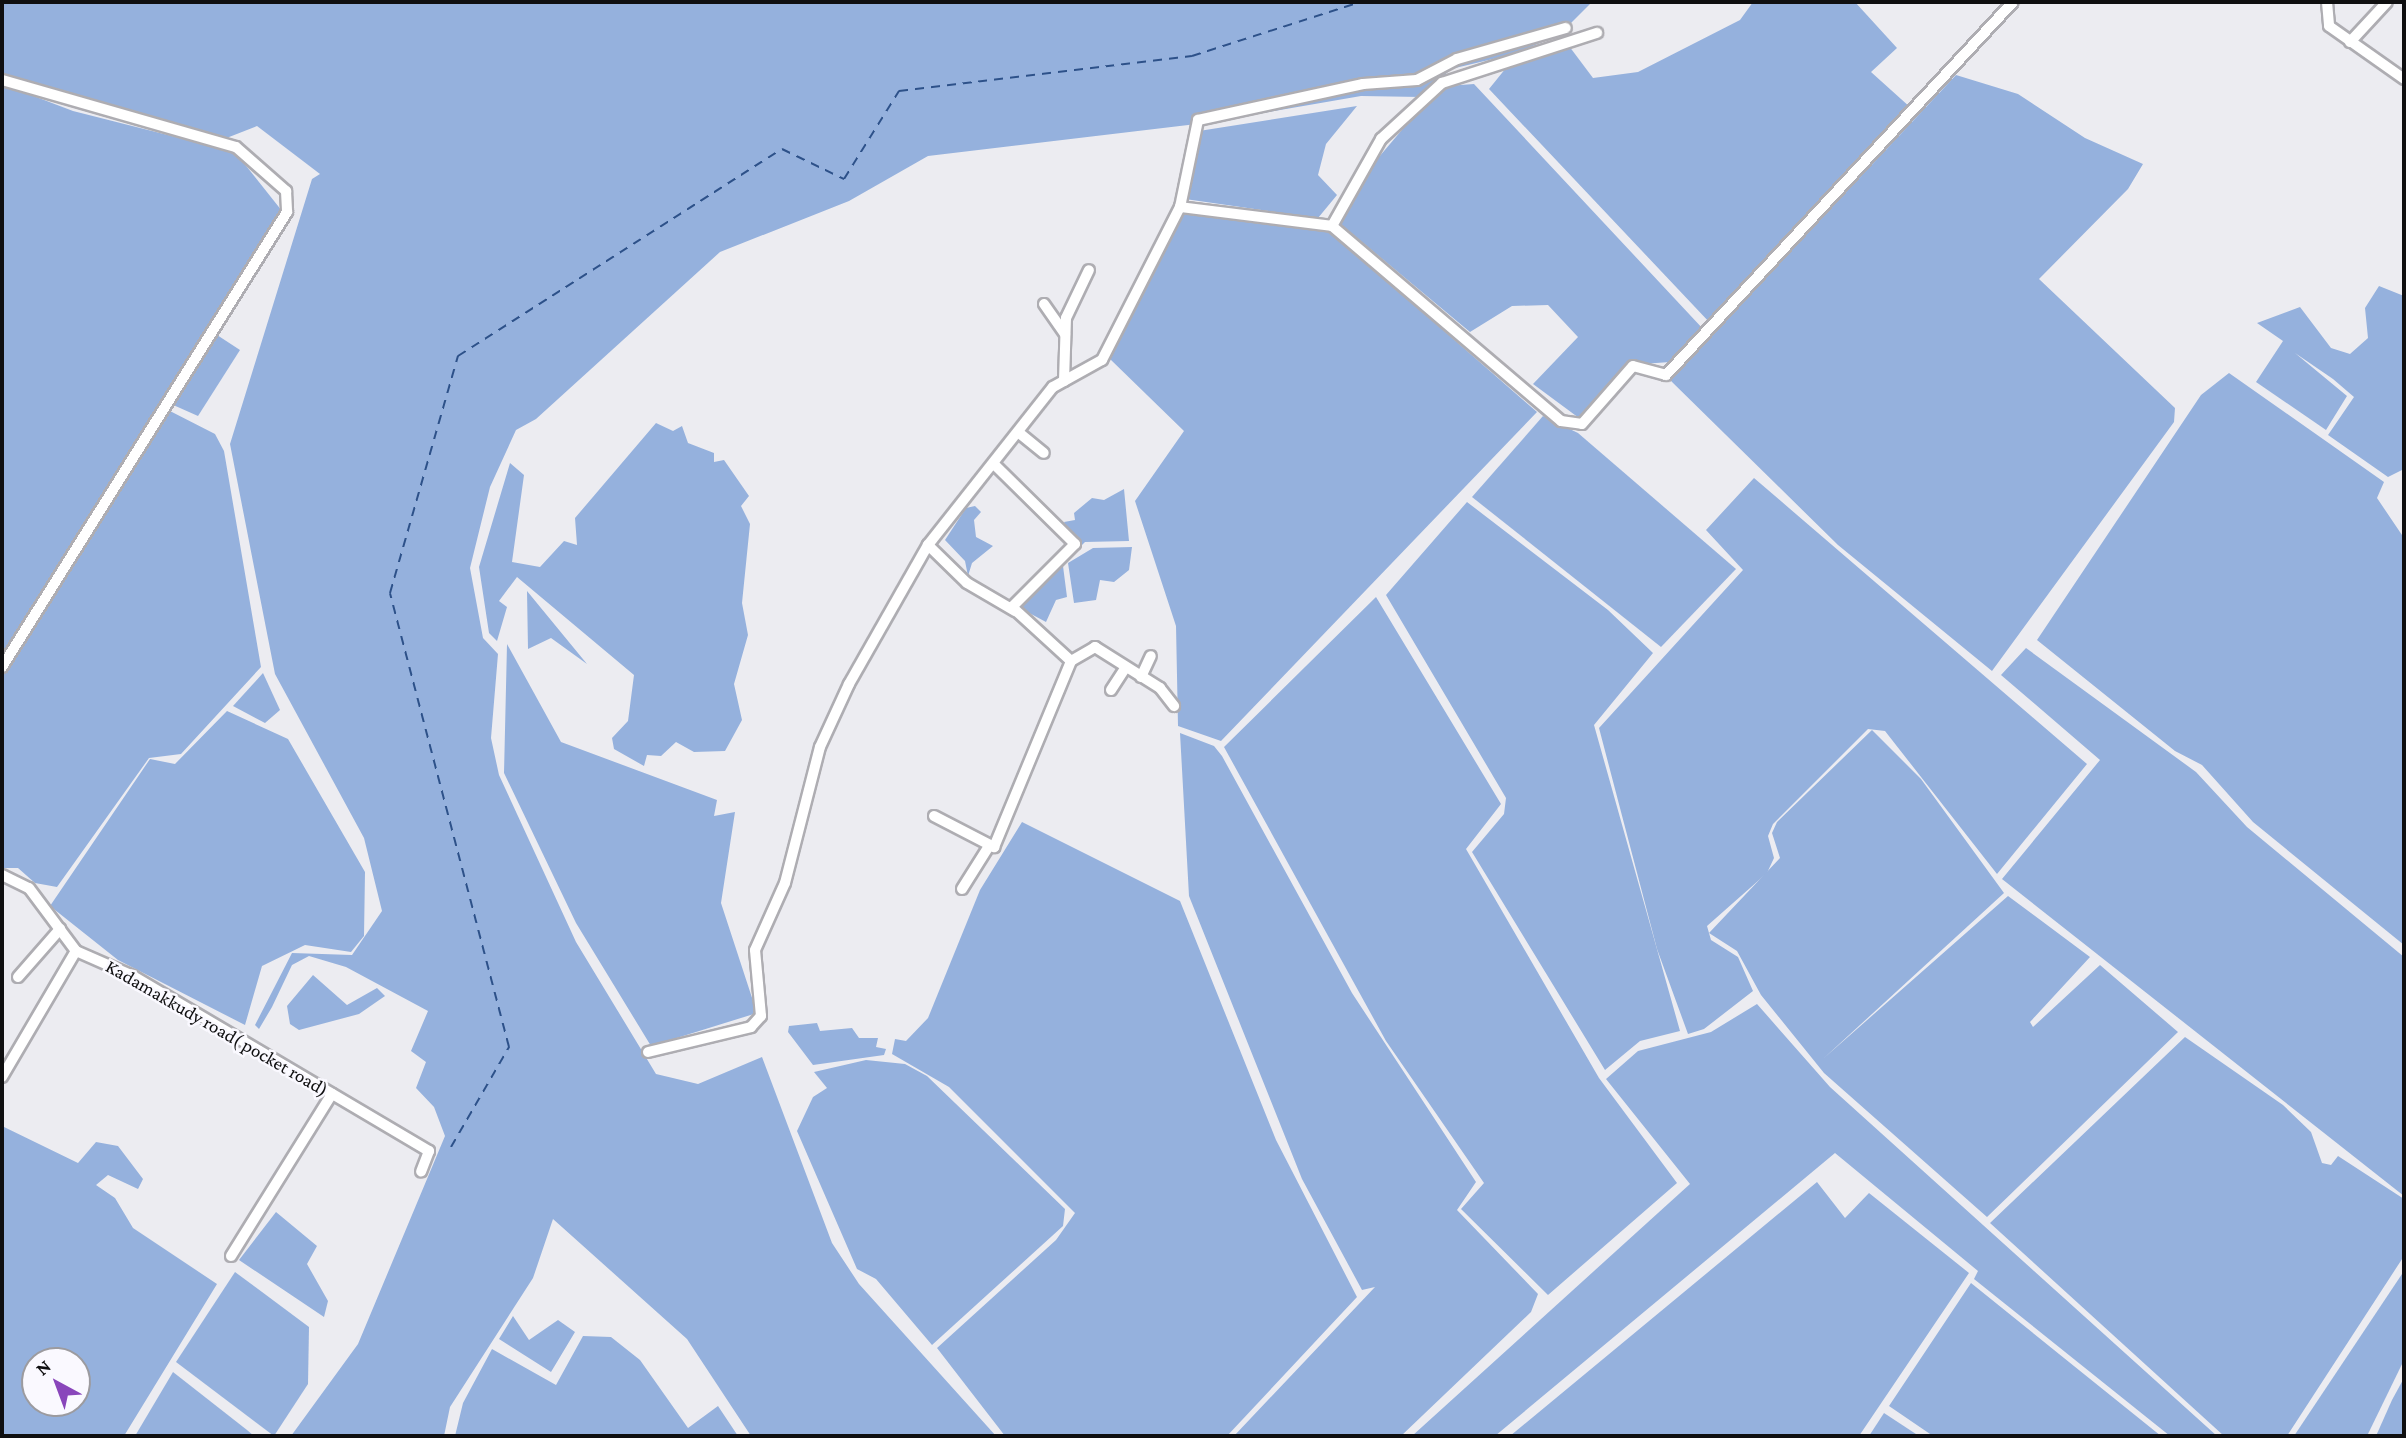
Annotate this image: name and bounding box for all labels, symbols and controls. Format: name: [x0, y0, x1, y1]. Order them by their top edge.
street label: Kadamakkudy road( pocket road): [102, 955, 332, 1101]
north arrow: [21, 1347, 91, 1417]
text: N: [31, 1355, 55, 1379]

